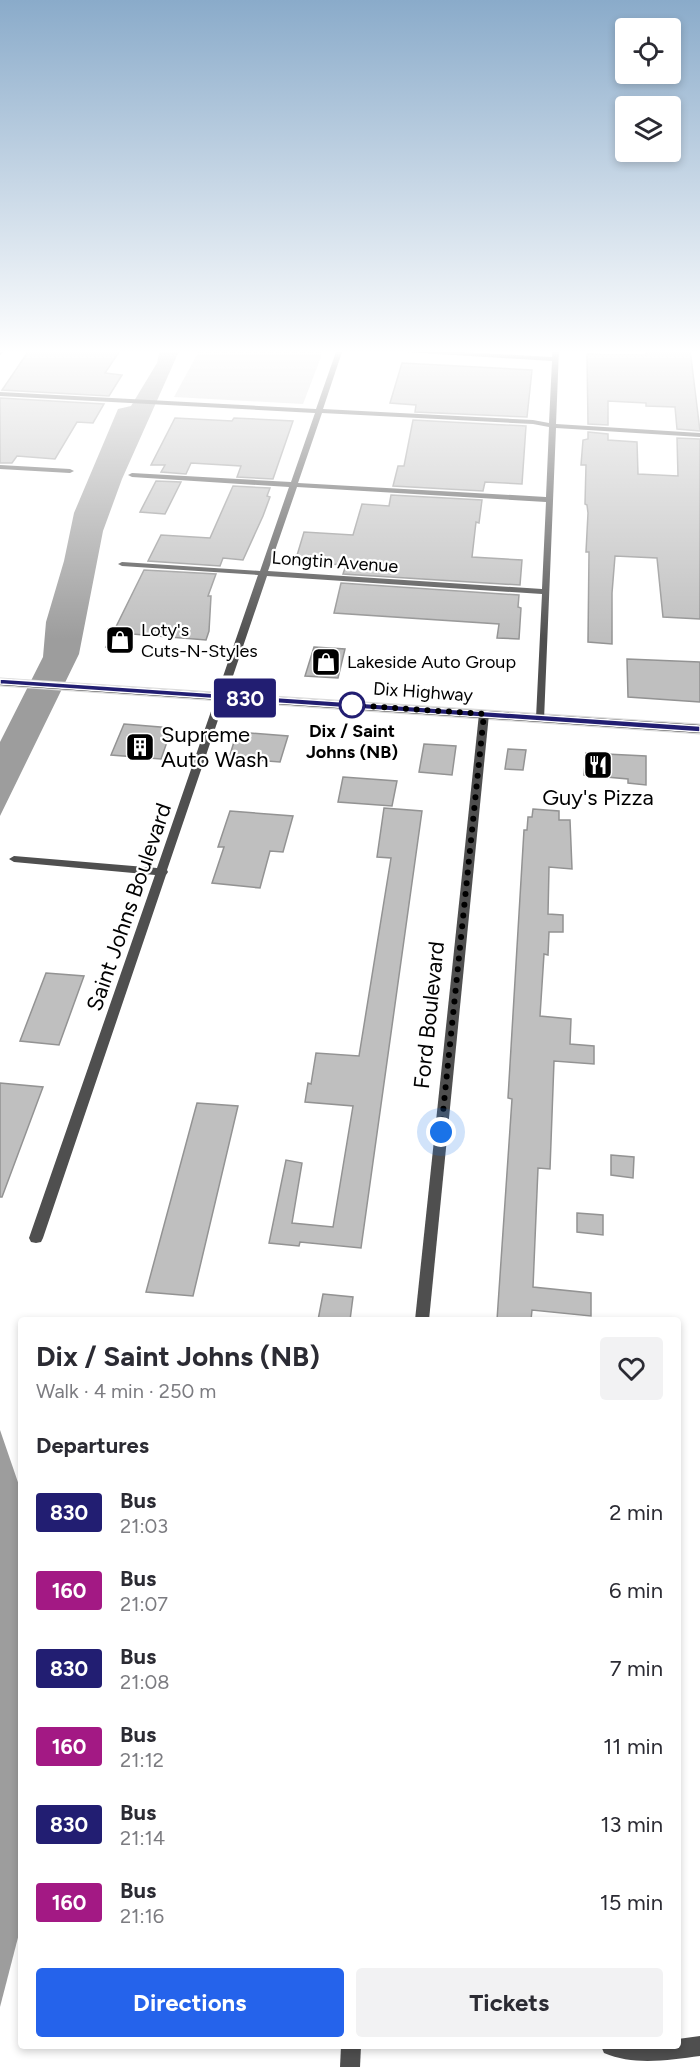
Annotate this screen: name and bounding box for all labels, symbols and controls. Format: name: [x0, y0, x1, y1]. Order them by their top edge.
map controls: [615, 18, 681, 162]
button: locate: [615, 18, 681, 84]
button: layers: [615, 96, 681, 162]
street label: Longtin Avenue: [271, 547, 399, 577]
place label: Loty's Cuts-N-Styles: [141, 619, 258, 662]
shop icon: Loty's Cuts-N-Styles: [104, 624, 136, 656]
shop icon: Lakeside Auto Group: [310, 646, 342, 678]
place label: Lakeside Auto Group: [347, 651, 516, 673]
line badge: 830: [210, 678, 280, 718]
street label: Dix Highway: [372, 678, 474, 707]
text: 830: [226, 686, 264, 711]
marker: Dix / Saint Johns (NB): [339, 692, 365, 718]
place label: Dix / Saint Johns (NB): [306, 720, 398, 763]
place label: Supreme Auto Wash: [161, 721, 269, 773]
building icon: Supreme Auto Wash: [124, 731, 156, 763]
restaurant icon: Guy's Pizza: [582, 749, 614, 781]
place label: Guy's Pizza: [542, 784, 654, 811]
street label: Saint Johns Boulevard: [81, 800, 177, 1014]
street label: Ford Boulevard: [408, 940, 450, 1090]
your location: [426, 1117, 456, 1147]
button: heart: [600, 1337, 663, 1400]
text: Dix / Saint Johns (NB): [36, 1339, 320, 1373]
text: Walk · 4 min · 250 m: [36, 1379, 216, 1403]
text: Departures: [36, 1432, 149, 1459]
text: Bus: [120, 1487, 156, 1514]
text: 2 min: [609, 1499, 663, 1526]
text: 830: [50, 1500, 88, 1525]
text: 21:03: [120, 1514, 168, 1538]
text: Bus: [120, 1565, 156, 1592]
text: 6 min: [609, 1577, 663, 1604]
text: 160: [52, 1578, 86, 1603]
text: 21:07: [120, 1592, 168, 1616]
text: Bus: [120, 1643, 156, 1670]
text: 7 min: [610, 1655, 663, 1682]
text: 830: [50, 1656, 88, 1681]
text: 21:08: [120, 1670, 170, 1694]
text: Bus: [120, 1721, 156, 1748]
text: 11 min: [603, 1733, 663, 1760]
text: 160: [52, 1734, 86, 1759]
text: 21:12: [120, 1748, 164, 1772]
text: Bus: [120, 1799, 156, 1826]
text: 13 min: [600, 1811, 663, 1838]
text: 830: [50, 1812, 88, 1837]
text: 21:14: [120, 1826, 165, 1850]
text: Bus: [120, 1877, 156, 1904]
text: 15 min: [600, 1889, 663, 1916]
text: 160: [52, 1890, 86, 1915]
text: 21:16: [120, 1904, 164, 1928]
button: Directions: [36, 1968, 344, 2037]
button: Tickets: [356, 1968, 663, 2037]

